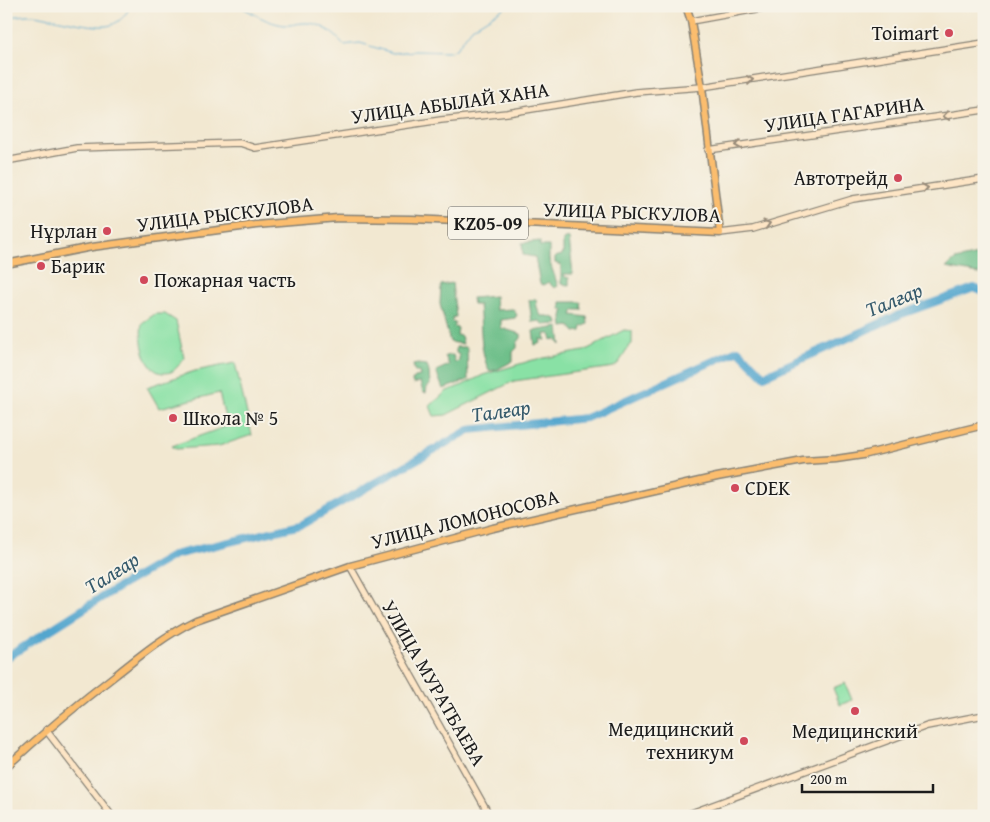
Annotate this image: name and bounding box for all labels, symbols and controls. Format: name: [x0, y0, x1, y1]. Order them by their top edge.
place label: Toimart: [872, 18, 939, 47]
marker: Toimart: [943, 27, 955, 39]
street label: УЛИЦА АБЫЛАЙ ХАНА: [349, 74, 551, 131]
one-way arrow: [745, 75, 754, 85]
street label: УЛИЦА ГАГАРИНА: [762, 88, 926, 139]
one-way arrow: [941, 110, 950, 120]
one-way arrow: [734, 140, 743, 150]
place label: Автотрейд: [794, 163, 888, 192]
marker: Автотрейд: [892, 172, 904, 184]
one-way arrow: [921, 183, 930, 193]
street label: УЛИЦА РЫСКУЛОВА: [135, 188, 315, 239]
street label: УЛИЦА РЫСКУЛОВА: [543, 194, 721, 229]
road number: KZ05-09: [448, 207, 528, 240]
place label: Нұрлан: [30, 216, 97, 245]
one-way arrow: [763, 220, 771, 230]
marker: Нұрлан: [101, 225, 113, 237]
place label: Барик: [51, 251, 106, 280]
marker: Барик: [35, 260, 47, 272]
place label: Пожарная часть: [154, 265, 296, 294]
marker: Пожарная часть: [138, 274, 150, 286]
water label: Талғар: [861, 274, 927, 325]
water label: Талғар: [469, 391, 532, 430]
place label: Школа № 5: [183, 403, 278, 432]
marker: Школа № 5: [167, 412, 179, 424]
place label: CDEK: [745, 473, 790, 502]
street label: УЛИЦА ЛОМОНОСОВА: [368, 481, 562, 556]
marker: CDEK: [729, 482, 741, 494]
water label: Талғар: [78, 544, 145, 601]
street label: УЛИЦА МУРАТБАЕВА: [375, 595, 494, 771]
marker: Медицинский: [849, 705, 861, 717]
place label: Медицинский техникум: [608, 714, 734, 766]
place label: Медицинский: [792, 716, 918, 745]
marker: Медицинский техникум: [738, 735, 750, 747]
scale bar: [802, 762, 934, 794]
text: 200 m: [810, 768, 848, 789]

